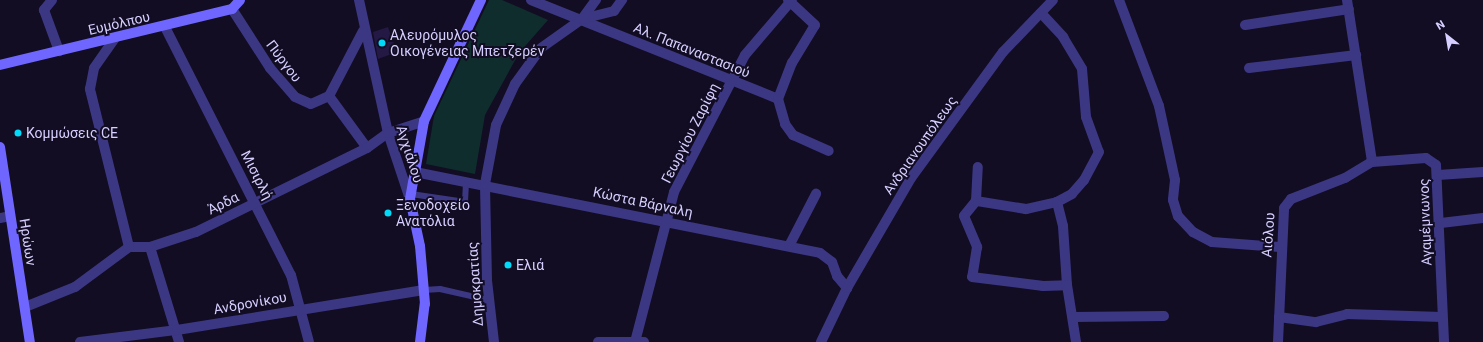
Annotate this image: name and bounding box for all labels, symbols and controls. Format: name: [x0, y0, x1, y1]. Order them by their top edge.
street label: Ευμόλπου: [86, 8, 152, 38]
north arrow: [1427, 16, 1467, 56]
text: N: [1434, 18, 1447, 33]
street label: Αλ. Παπαναστασιού: [631, 19, 753, 81]
place label: Αλευρόμυλος Οικογένειας Μπετζερέν: [390, 27, 544, 60]
street label: Πύργου: [263, 37, 305, 85]
marker: Αλευρόμυλος Οικογένειας Μπετζερέν: [377, 38, 387, 48]
street label: Γεωργίου Ζαρίφη: [658, 80, 722, 186]
street label: Ανδριανουπόλεως: [880, 92, 960, 198]
street label: Αγχιάλου: [393, 123, 427, 185]
place label: Κομμώσεις CE: [26, 125, 118, 141]
marker: Κομμώσεις CE: [13, 128, 23, 138]
street label: Μισιρλή: [238, 148, 276, 202]
street label: Αγαμέμνωνος: [1415, 178, 1435, 266]
street label: Κώστα Βάρναλη: [591, 183, 695, 221]
street label: Άρδα: [205, 188, 241, 218]
place label: Ξενοδοχείο Ανατόλια: [396, 197, 470, 230]
marker: Ξενοδοχείο Ανατόλια: [383, 208, 393, 218]
street label: Αιόλου: [1258, 212, 1278, 258]
street label: Ηρώων: [16, 217, 40, 267]
street label: Δημοκρατίας: [464, 241, 486, 327]
place label: Ελιά: [516, 257, 544, 273]
marker: Ελιά: [503, 260, 513, 270]
street label: Ανδρονίκου: [212, 288, 288, 318]

